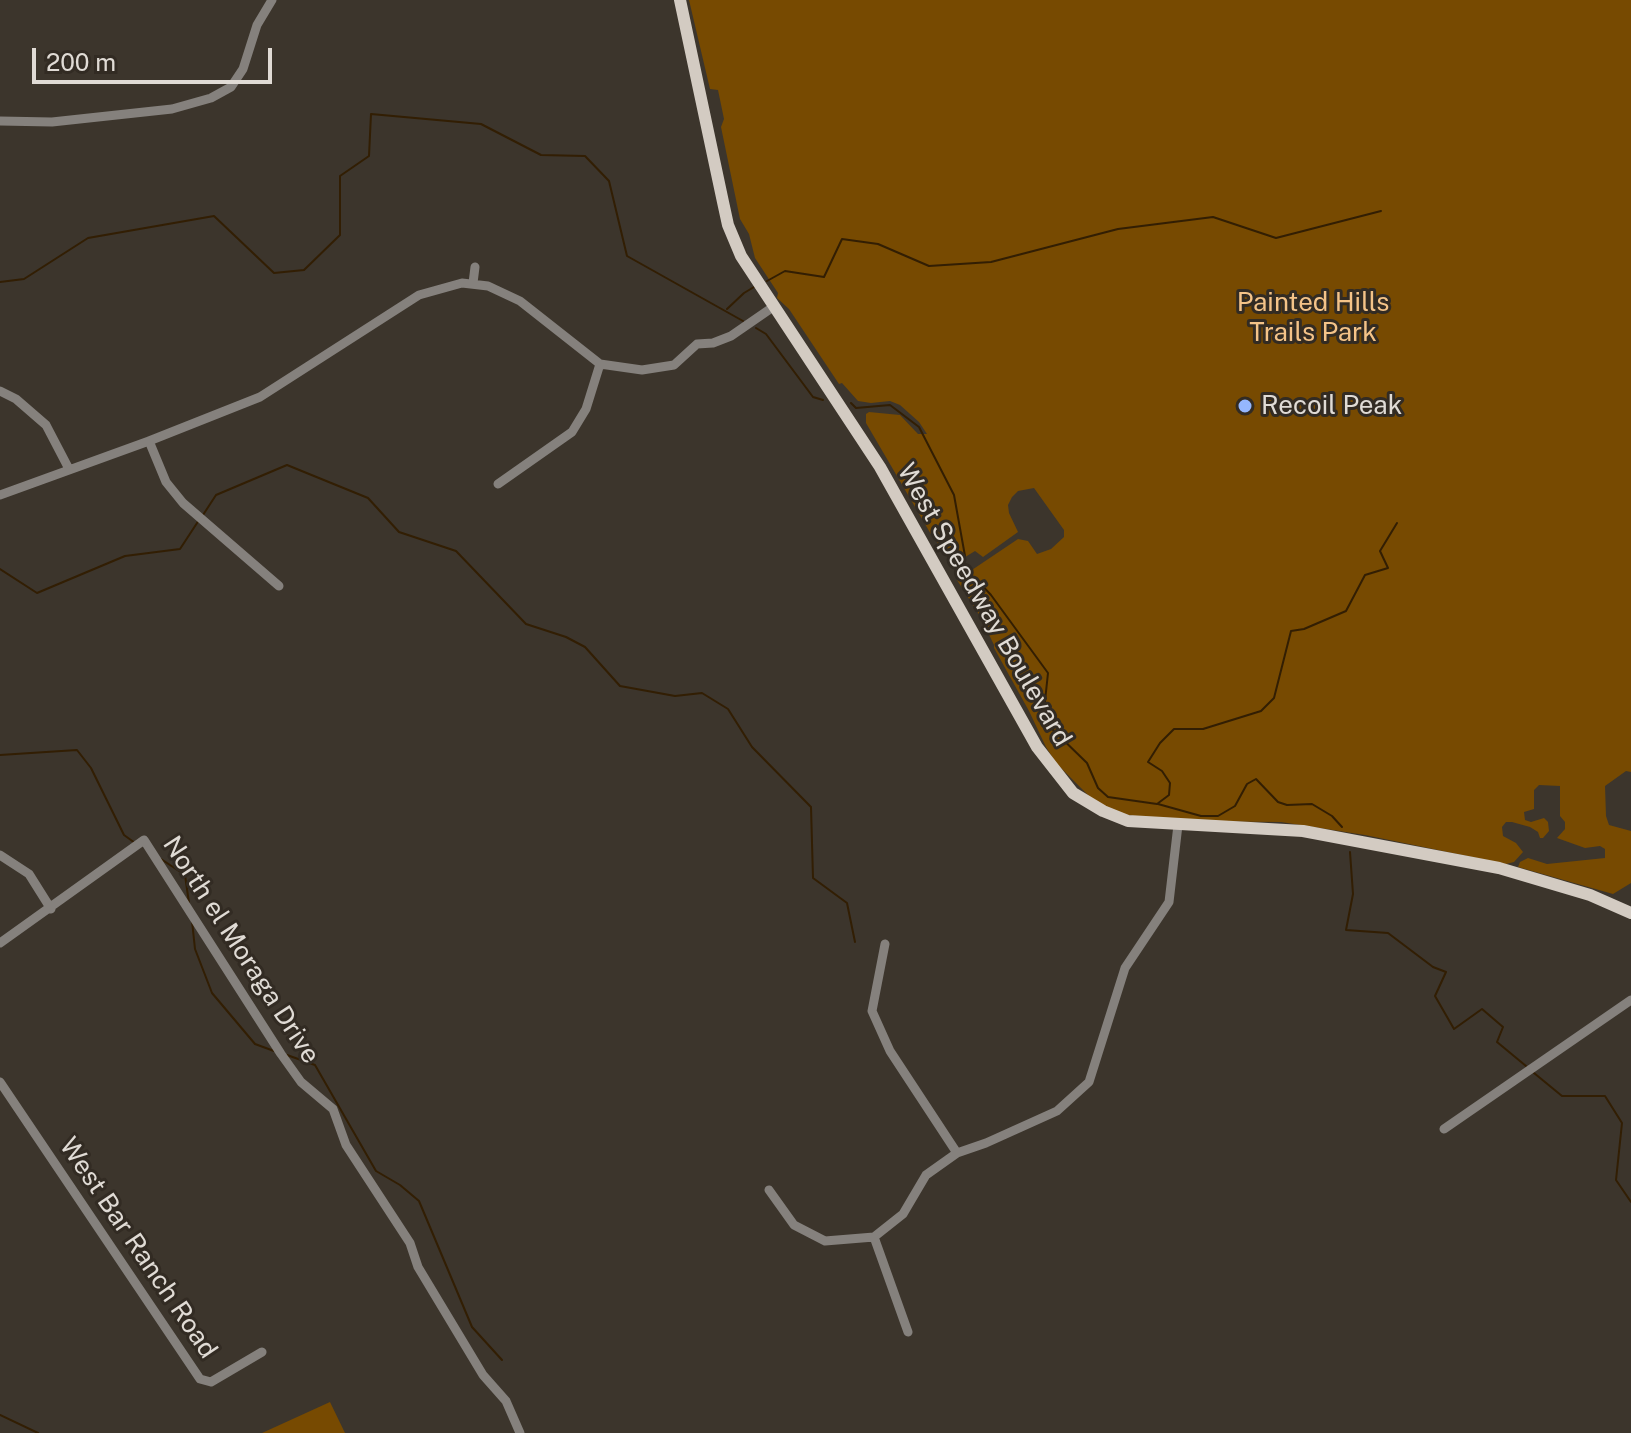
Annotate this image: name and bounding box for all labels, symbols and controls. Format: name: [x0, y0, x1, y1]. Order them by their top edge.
scale bar: [36, 32, 276, 82]
text: 200 m: [46, 48, 116, 76]
park label: Painted Hills Trails Park: [1237, 287, 1389, 348]
place label: Recoil Peak: [1261, 390, 1402, 422]
marker: Recoil Peak: [1236, 397, 1254, 415]
street label: West Speedway Boulevard: [890, 458, 1078, 752]
street label: North el Moraga Drive: [156, 831, 326, 1069]
street label: West Bar Ranch Road: [53, 1132, 223, 1364]

